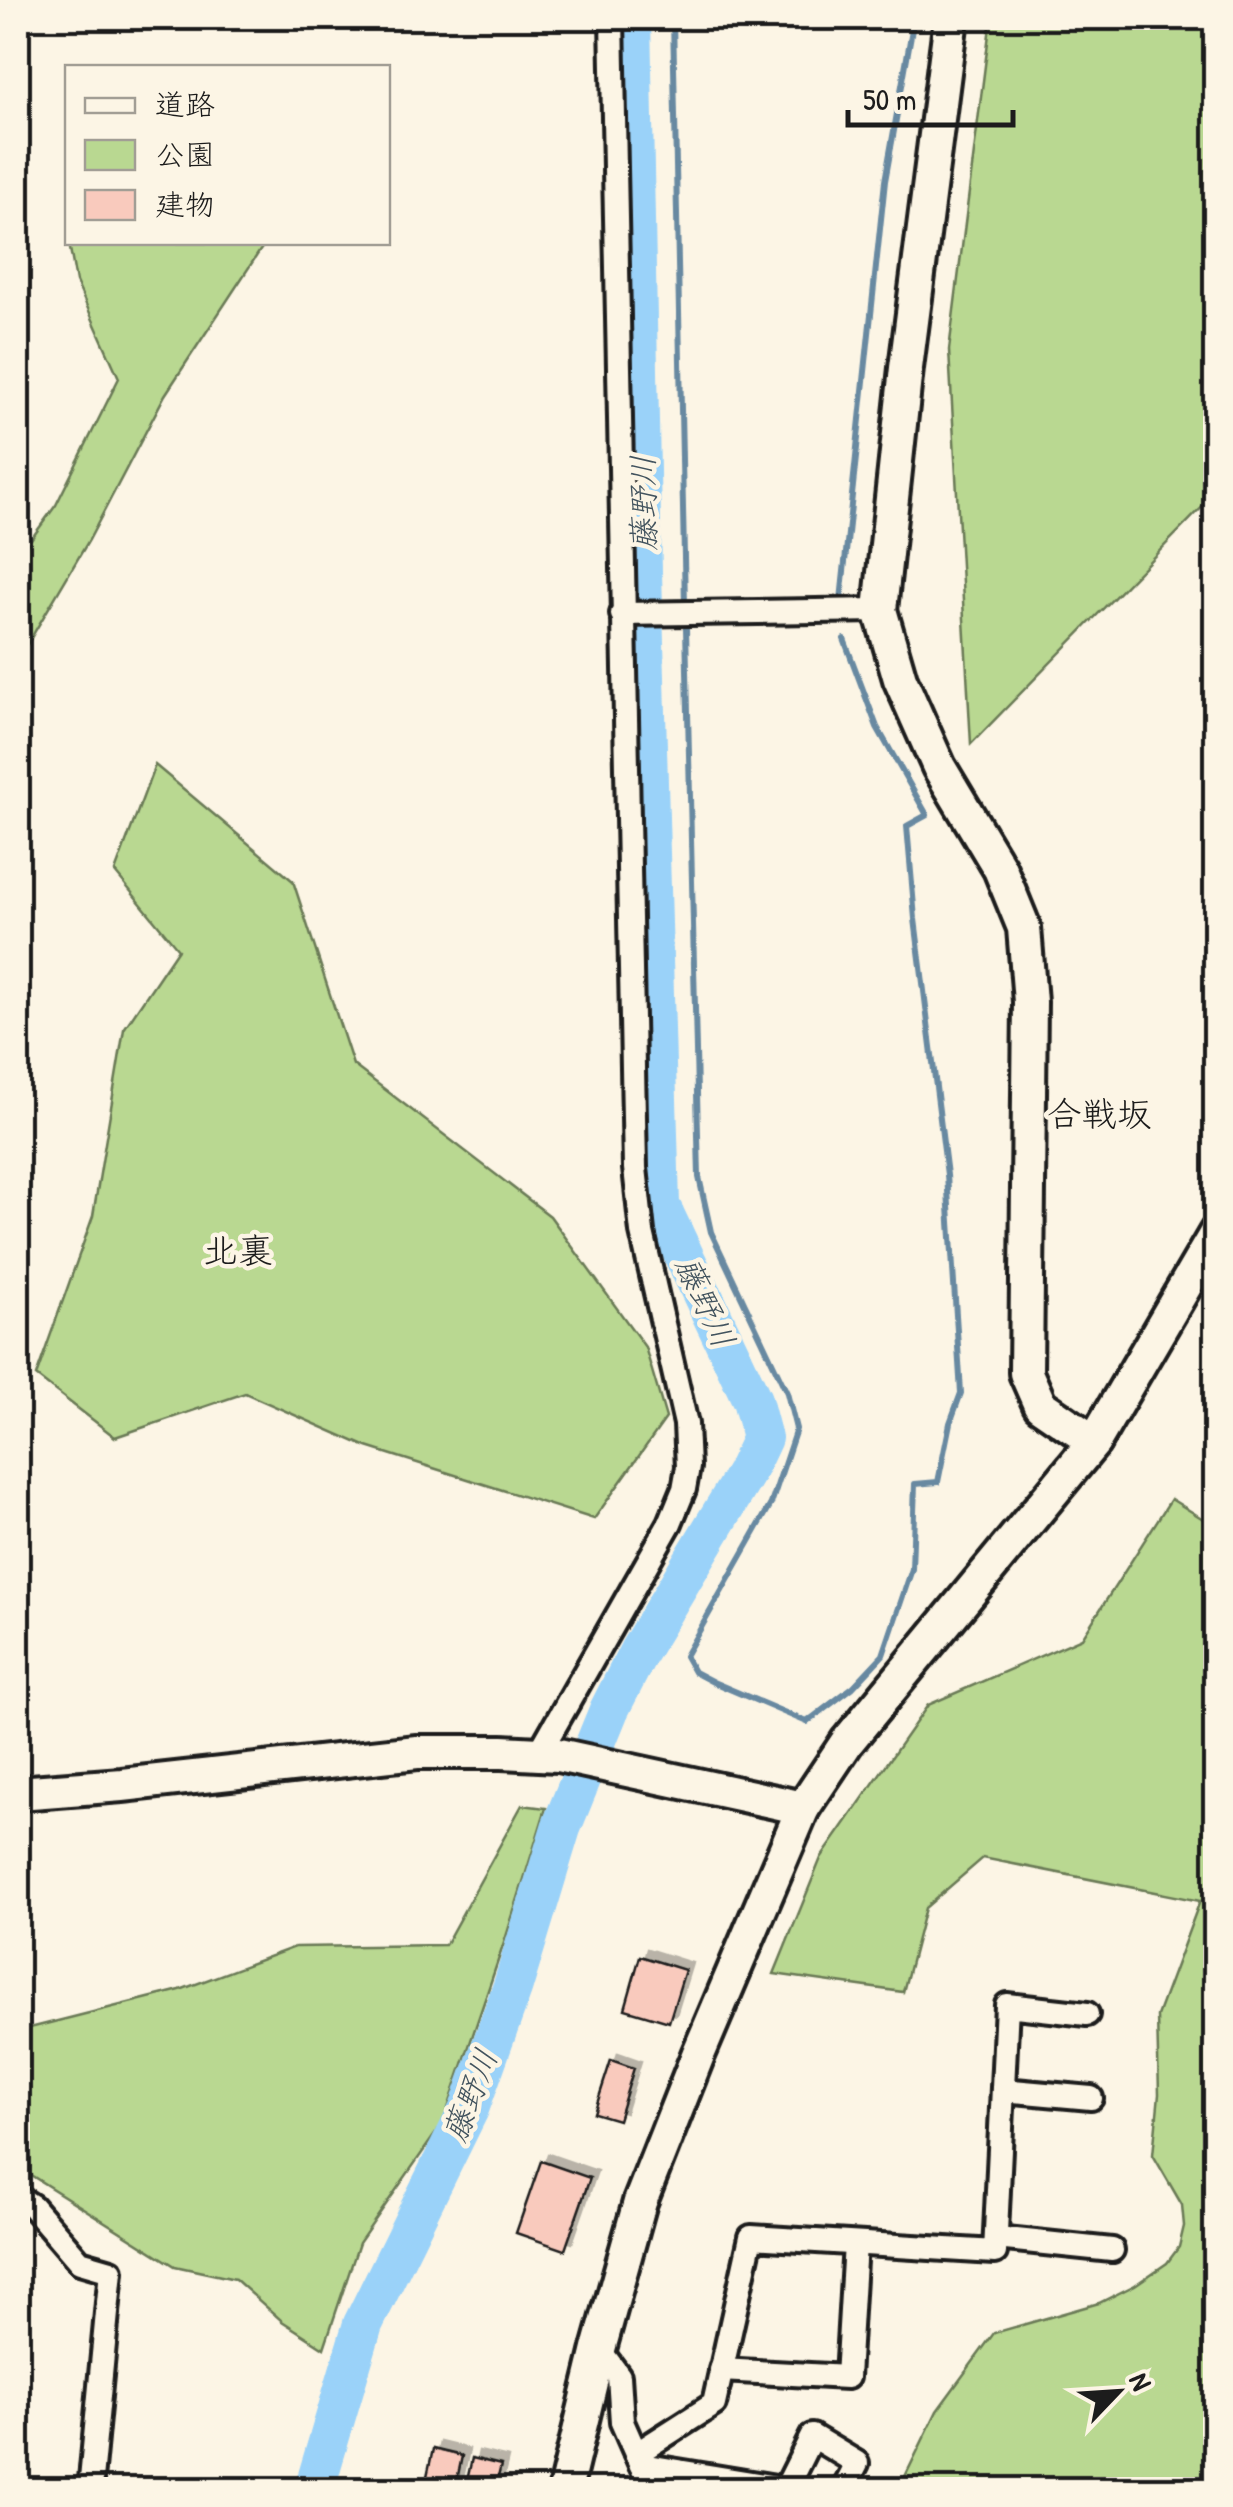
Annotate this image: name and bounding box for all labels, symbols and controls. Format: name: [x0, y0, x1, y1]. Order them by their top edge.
legend: [65, 65, 390, 245]
scale bar: [848, 65, 1013, 127]
text: 50 m: [863, 79, 916, 119]
text: 道路: [155, 84, 215, 124]
text: 公園: [155, 134, 215, 174]
text: 建物: [155, 184, 215, 224]
water label: 藤野川: [621, 455, 665, 551]
district label: 合戦坂: [1046, 1090, 1152, 1137]
district label: 北裏: [203, 1227, 273, 1274]
water label: 藤野川: [666, 1249, 746, 1355]
water label: 藤野川: [433, 2042, 507, 2148]
north arrow: [1068, 2342, 1168, 2442]
text: N: [1120, 2367, 1161, 2396]

